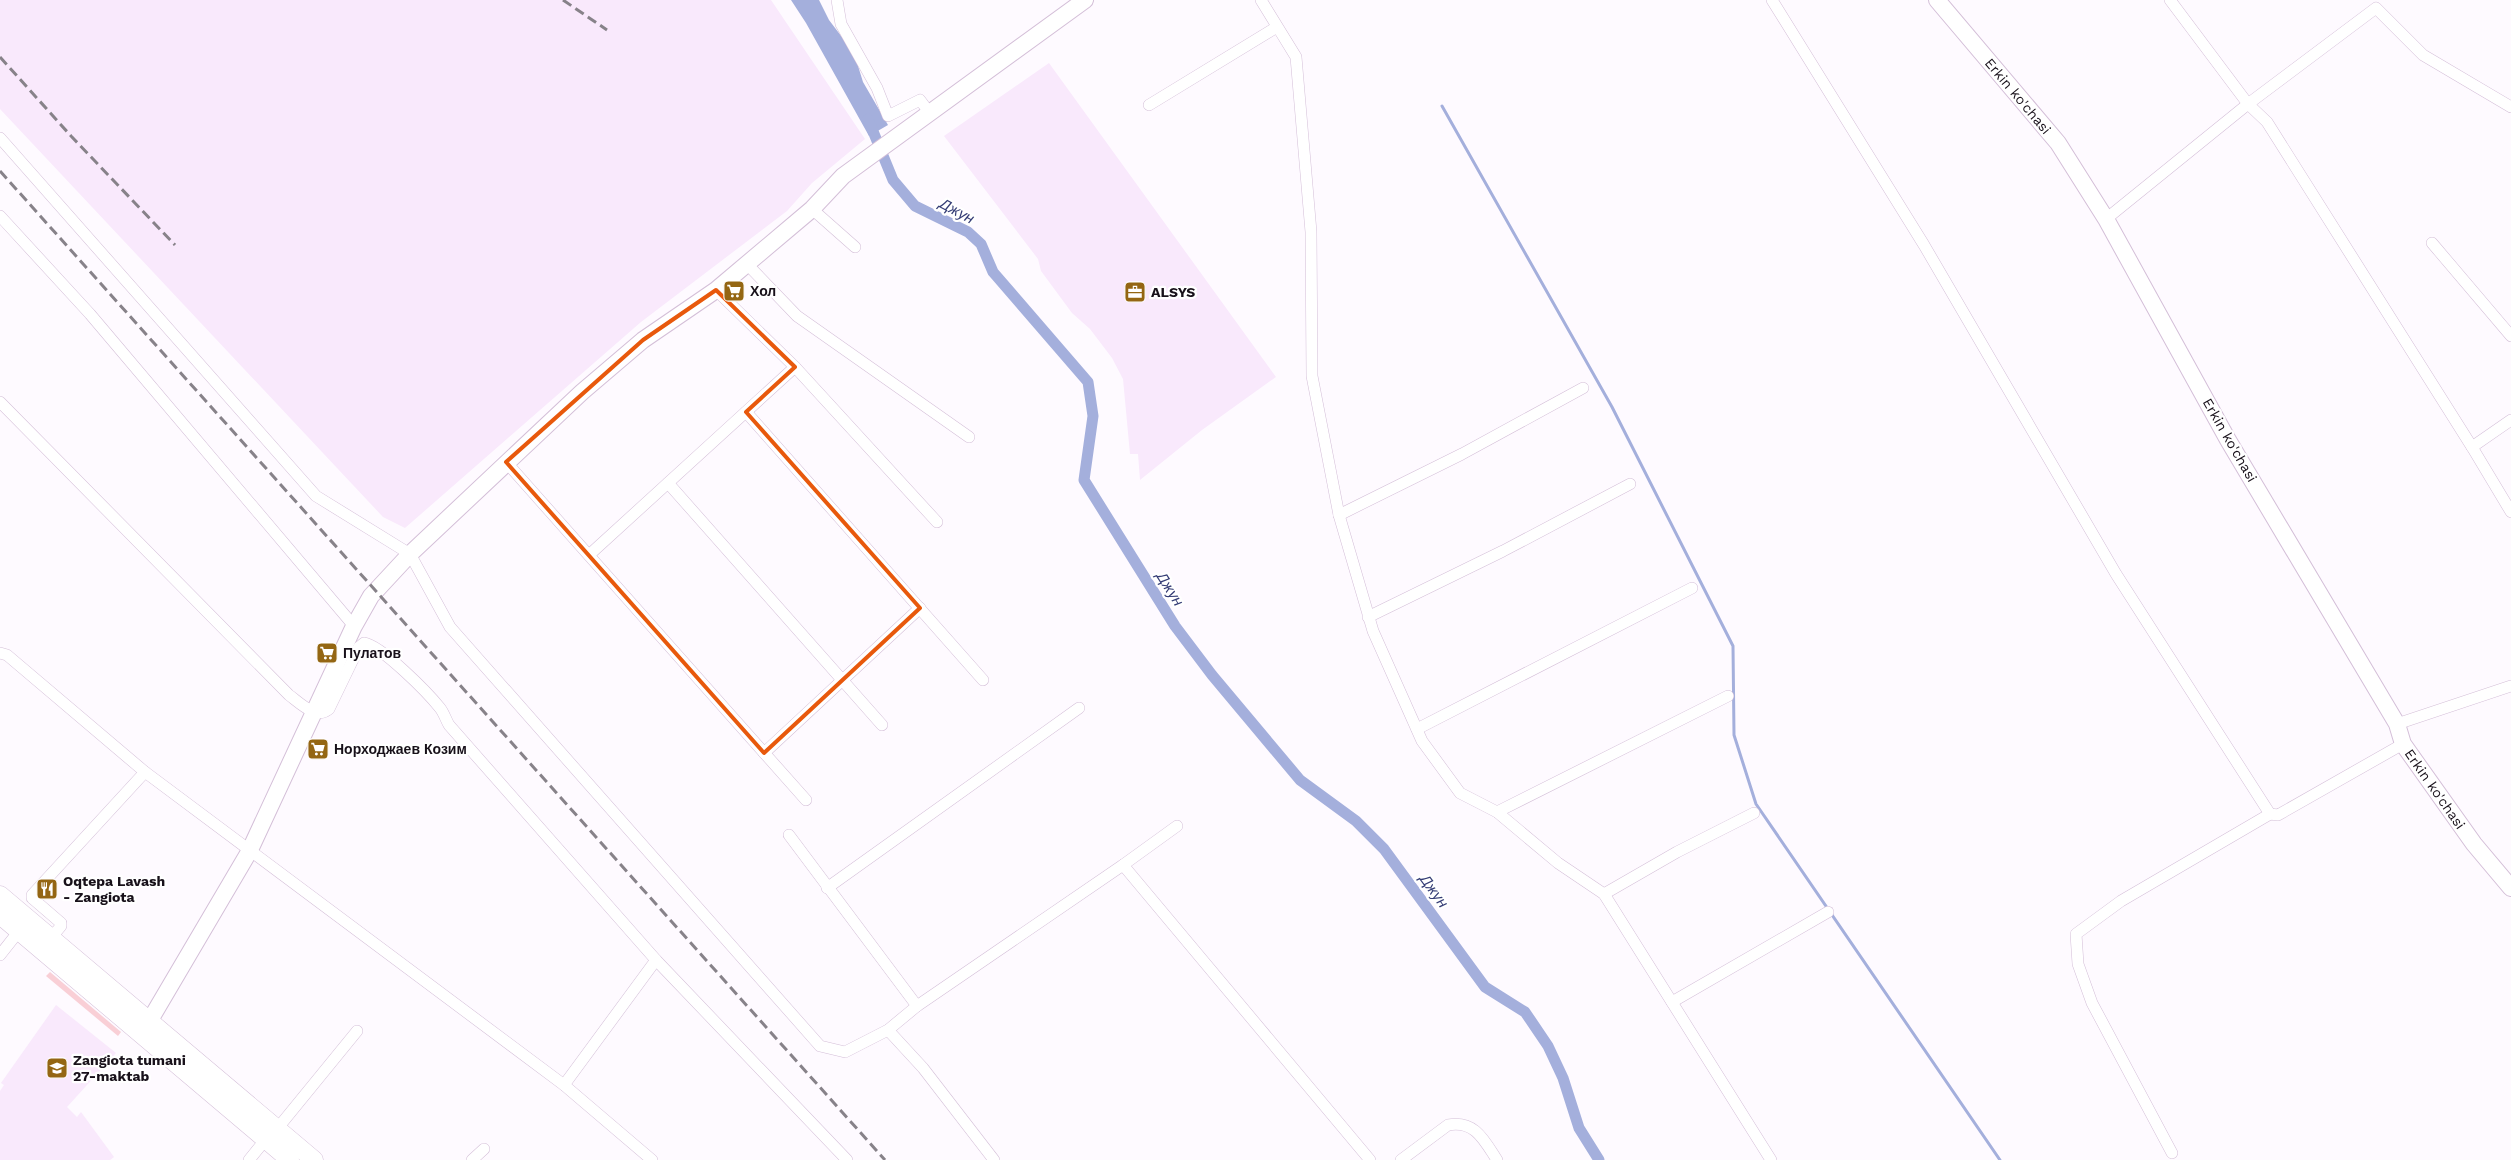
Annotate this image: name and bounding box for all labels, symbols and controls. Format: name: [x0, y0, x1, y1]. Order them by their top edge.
street label: Erkin ko'chasi: [1982, 55, 2054, 137]
water label: Джун: [935, 193, 977, 228]
supermarket icon: Хол: [722, 279, 746, 303]
office icon: ALSYS: [1123, 280, 1147, 304]
place label: Хол: [750, 283, 776, 299]
place label: ALSYS: [1151, 284, 1195, 300]
street label: Erkin ko'chasi: [2200, 395, 2260, 485]
water label: Джун: [1152, 567, 1187, 609]
supermarket icon: Пулатов: [315, 641, 339, 665]
place label: Пулатов: [343, 645, 402, 661]
supermarket icon: Норходжаев Козим: [306, 737, 330, 761]
place label: Норходжаев Козим: [334, 741, 467, 757]
street label: Erkin ko'chasi: [2401, 746, 2469, 832]
water label: Джун: [1415, 869, 1452, 911]
place label: Oqtepa Lavash - Zangiota: [63, 873, 165, 905]
restaurant icon: Oqtepa Lavash - Zangiota: [35, 877, 59, 901]
place label: Zangiota tumani 27-maktab: [73, 1052, 186, 1084]
school or university icon: Zangiota tumani 27-maktab: [45, 1056, 69, 1080]

